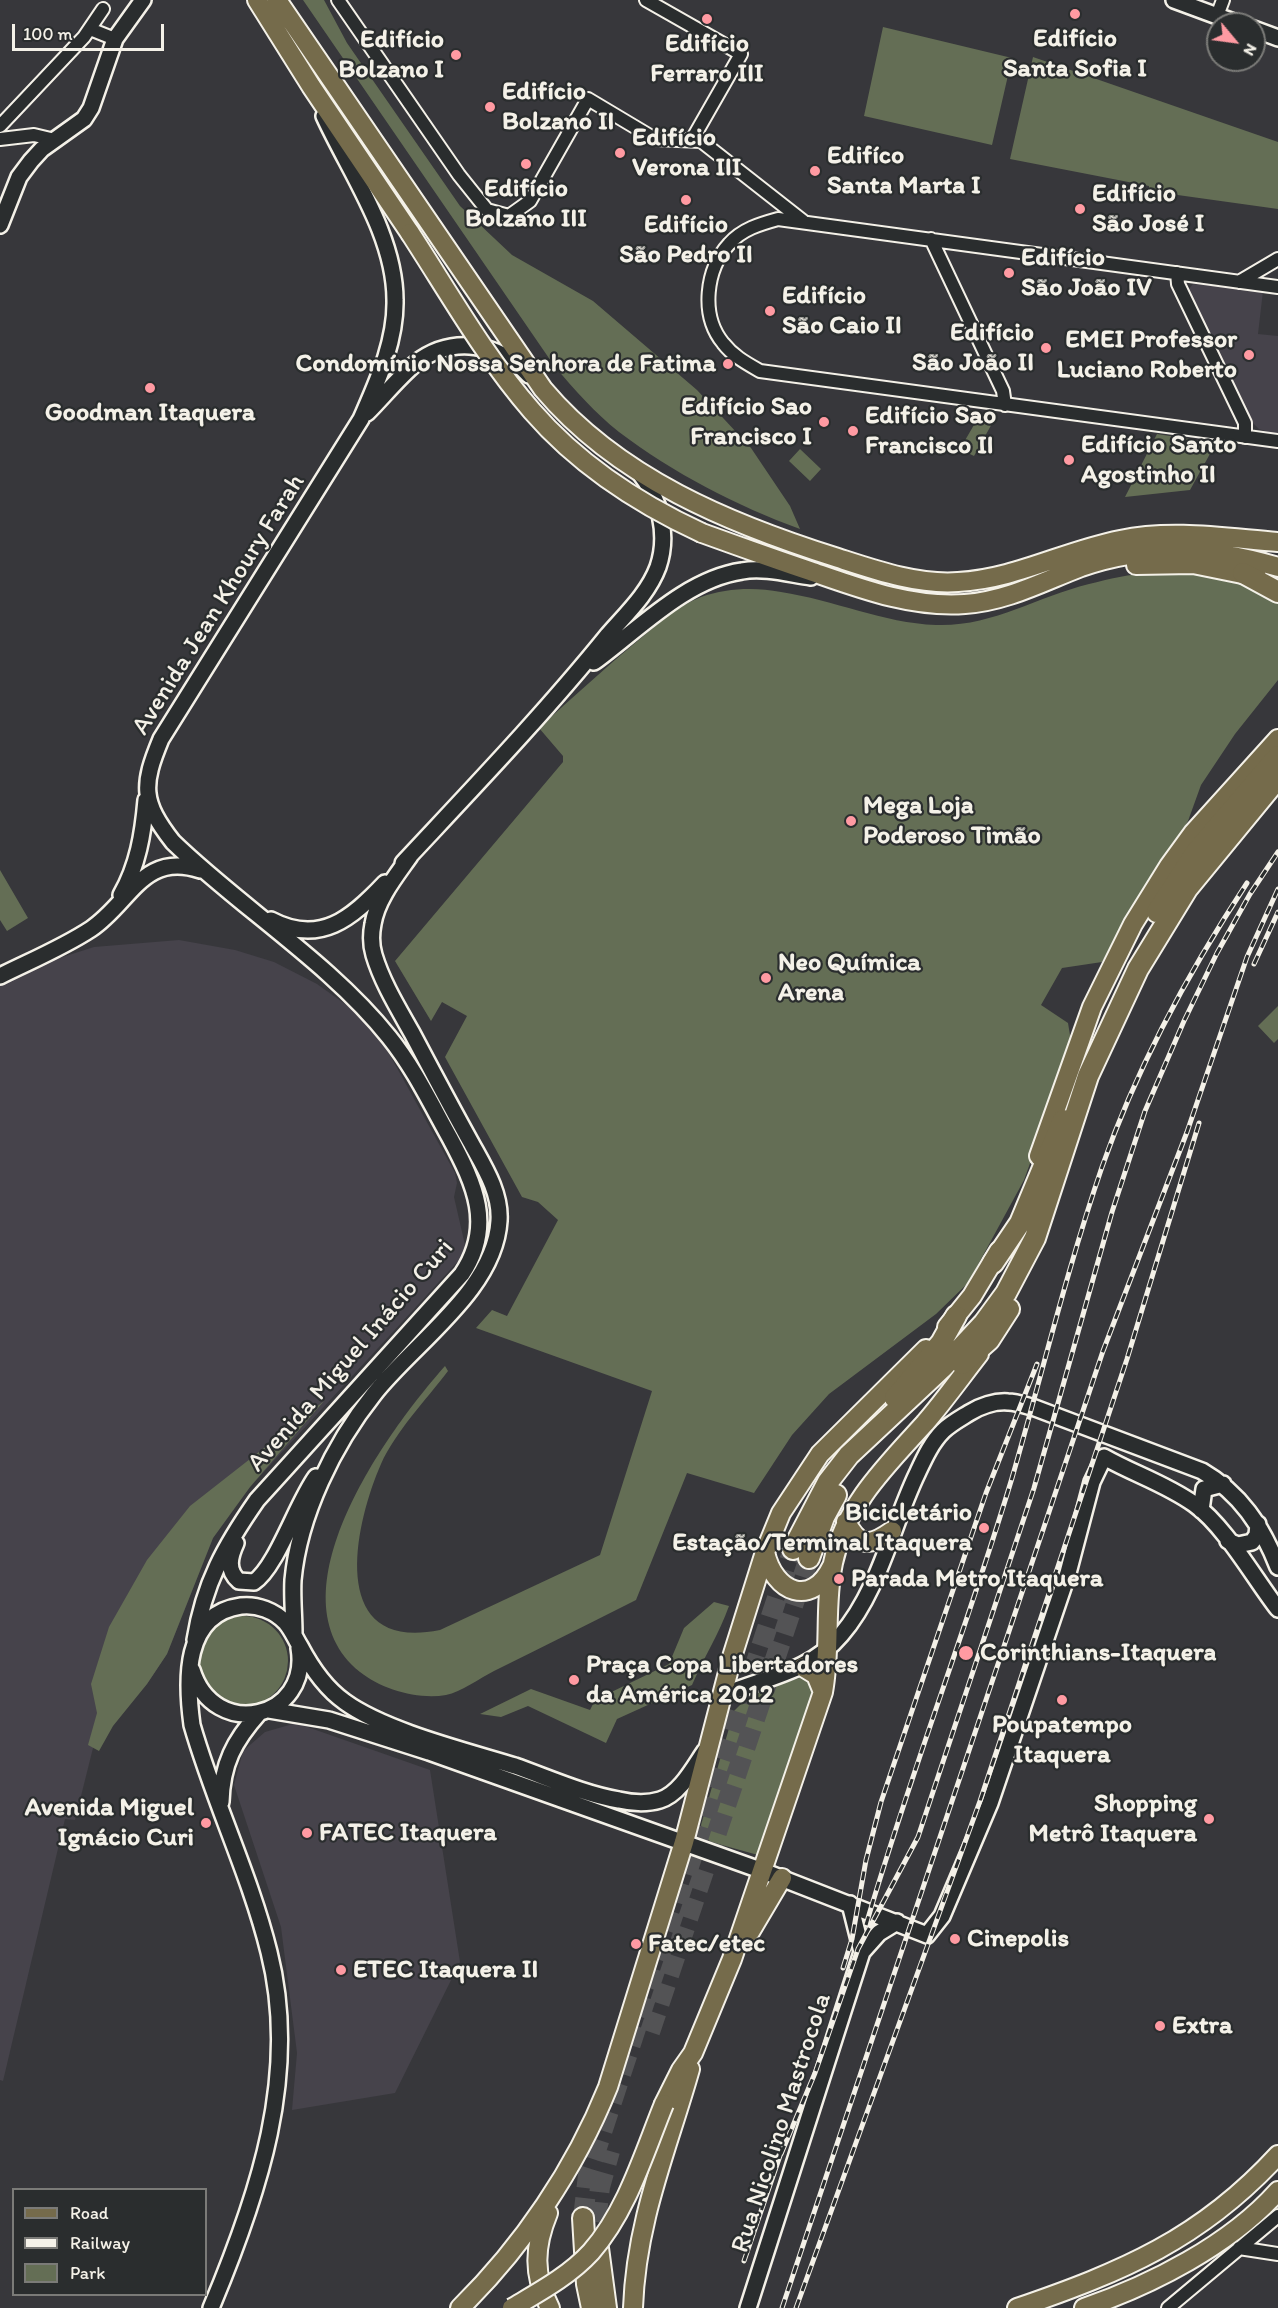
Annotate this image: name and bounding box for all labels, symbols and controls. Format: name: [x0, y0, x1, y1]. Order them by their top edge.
marker: Edifício Santa Sofia I: [1068, 7, 1082, 21]
scale bar: [15, 12, 166, 50]
marker: Edifício Ferraro III: [700, 12, 714, 26]
north arrow: [1206, 12, 1266, 72]
text: 100 m: [23, 23, 73, 45]
place label: Edifício Santa Sofia I: [1003, 23, 1147, 84]
place label: Edifício Bolzano I: [338, 24, 444, 86]
place label: Edifício Ferraro III: [650, 28, 764, 89]
text: N: [1240, 41, 1261, 59]
marker: Edifício Bolzano I: [449, 48, 463, 62]
place label: Edifício Bolzano II: [502, 76, 614, 138]
marker: Edifício Bolzano II: [483, 100, 497, 114]
place label: Edifício Verona III: [632, 122, 742, 184]
place label: Edifíco Santa Marta I: [827, 140, 981, 201]
marker: Edifício Verona III: [613, 146, 627, 160]
marker: Edifício Bolzano III: [519, 157, 533, 171]
marker: Edifíco Santa Marta I: [808, 164, 822, 178]
place label: Edifício Bolzano III: [465, 173, 587, 234]
place label: Edifício São José I: [1092, 178, 1204, 240]
marker: Edifício São Pedro II: [679, 193, 693, 207]
marker: Edifício São José I: [1073, 202, 1087, 216]
place label: Edifício São Pedro II: [619, 209, 753, 270]
place label: Edifício São João IV: [1021, 242, 1151, 304]
marker: Edifício São João IV: [1002, 266, 1016, 280]
place label: Edifício São Caio II: [782, 280, 902, 342]
marker: Edifício São Caio II: [763, 304, 777, 318]
place label: Edifício São João II: [912, 317, 1034, 378]
place label: EMEI Professor Luciano Roberto: [1057, 324, 1237, 386]
marker: Edifício São João II: [1039, 341, 1053, 355]
place label: Condomínio Nossa Senhora de Fatima: [295, 348, 716, 380]
marker: EMEI Professor Luciano Roberto: [1242, 348, 1256, 362]
marker: Condomínio Nossa Senhora de Fatima: [721, 357, 735, 371]
marker: Goodman Itaquera: [143, 381, 157, 395]
place label: Edifício Sao Francisco I: [681, 391, 812, 452]
place label: Goodman Itaquera: [45, 397, 255, 429]
place label: Edifício Sao Francisco II: [865, 400, 996, 461]
marker: Edifício Sao Francisco I: [817, 415, 831, 429]
marker: Edifício Sao Francisco II: [846, 424, 860, 438]
place label: Edifício Santo Agostinho II: [1081, 429, 1237, 490]
marker: Edifício Santo Agostinho II: [1062, 453, 1076, 467]
street label: Avenida Jean Khoury Farah: [126, 469, 312, 741]
place label: Mega Loja Poderoso Timão: [863, 790, 1041, 852]
marker: Mega Loja Poderoso Timão: [844, 814, 858, 828]
place label: Neo Química Arena: [778, 947, 921, 1008]
marker: Neo Química Arena: [759, 971, 773, 985]
street label: Avenida Miguel Inácio Curi: [241, 1233, 461, 1479]
place label: Bicicletário Estação/Terminal Itaquera: [672, 1497, 972, 1558]
marker: Bicicletário Estação/Terminal Itaquera: [977, 1521, 991, 1535]
place label: Parada Metro Itaquera: [851, 1563, 1103, 1595]
marker: Parada Metro Itaquera: [832, 1572, 846, 1586]
place label: Corinthians-Itaquera: [980, 1637, 1216, 1669]
marker: Corinthians-Itaquera: [957, 1644, 975, 1662]
place label: Praça Copa Libertadores da América 2012: [586, 1649, 858, 1710]
marker: Praça Copa Libertadores da América 2012: [567, 1673, 581, 1687]
marker: Poupatempo Itaquera: [1055, 1693, 1069, 1707]
place label: Poupatempo Itaquera: [992, 1709, 1132, 1770]
place label: Shopping Metrô Itaquera: [1029, 1788, 1197, 1850]
place label: Avenida Miguel Ignácio Curi: [25, 1792, 194, 1853]
marker: Shopping Metrô Itaquera: [1202, 1812, 1216, 1826]
marker: Avenida Miguel Ignácio Curi: [199, 1816, 213, 1830]
place label: FATEC Itaquera: [319, 1817, 497, 1849]
marker: FATEC Itaquera: [300, 1826, 314, 1840]
place label: Cinepolis: [967, 1923, 1069, 1955]
place label: Fatec/etec: [648, 1928, 765, 1960]
marker: Cinepolis: [948, 1932, 962, 1946]
marker: Fatec/etec: [629, 1937, 643, 1951]
place label: ETEC Itaquera II: [353, 1954, 538, 1986]
marker: ETEC Itaquera II: [334, 1963, 348, 1977]
street label: Rua Nicolino Mastrocola: [725, 1989, 839, 2257]
place label: Extra: [1172, 2010, 1232, 2042]
marker: Extra: [1153, 2019, 1167, 2033]
legend: [12, 2188, 207, 2296]
text: Road: [70, 2202, 109, 2224]
text: Railway: [70, 2232, 130, 2254]
text: Park: [70, 2262, 105, 2284]

